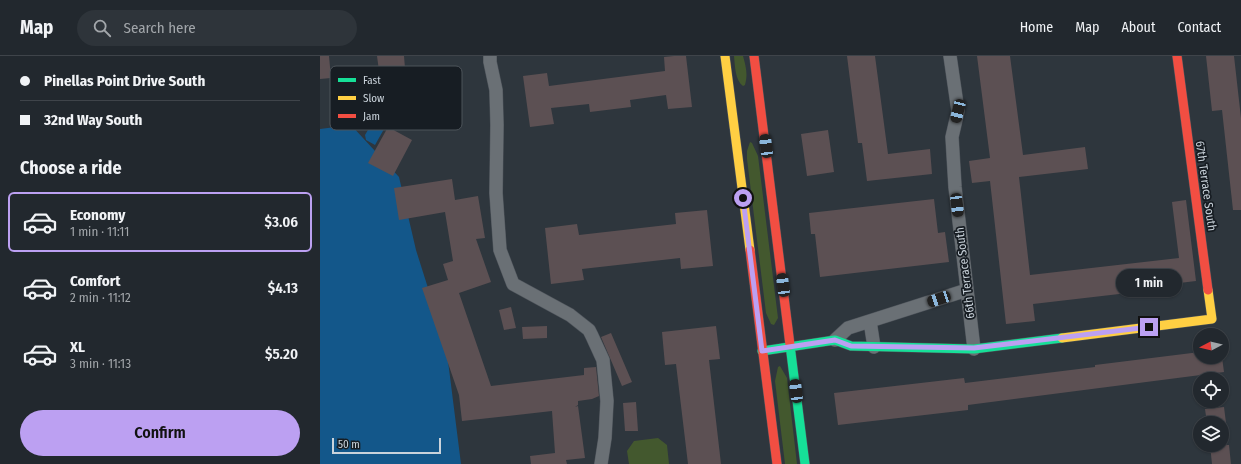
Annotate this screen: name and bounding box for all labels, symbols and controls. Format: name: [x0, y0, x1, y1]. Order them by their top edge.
search box: [77, 10, 357, 46]
text: Map: [20, 16, 53, 39]
icon: search: [91, 17, 113, 39]
text: Search here: [123, 19, 196, 37]
text: Home: [1020, 19, 1053, 36]
text: Map: [1075, 19, 1099, 36]
text: About: [1121, 19, 1156, 36]
text: Contact: [1178, 19, 1221, 36]
legend: [330, 66, 462, 130]
text: Pinellas Point Drive South: [44, 72, 205, 90]
text: Fast: [363, 74, 381, 87]
text: Slow: [363, 92, 384, 105]
car: [949, 98, 967, 124]
text: Jam: [363, 110, 380, 123]
text: 32nd Way South: [44, 111, 142, 129]
car: [759, 133, 773, 159]
street label: 67th Terrace South: [1193, 140, 1219, 232]
text: Choose a ride: [20, 157, 122, 179]
route start: [734, 189, 752, 207]
car: [950, 192, 964, 218]
icon: car: [22, 204, 58, 240]
text: Economy: [70, 206, 125, 224]
text: $3.06: [265, 213, 298, 231]
text: 1 min · 11:11: [70, 224, 129, 239]
street label: 66th Terrace South: [952, 226, 978, 320]
callout: 1 min: [1116, 269, 1182, 297]
icon: car: [22, 270, 58, 306]
text: Comfort: [70, 272, 121, 290]
car: [776, 272, 790, 298]
text: 1 min: [1135, 275, 1163, 290]
text: $4.13: [268, 279, 298, 297]
text: 2 min · 11:12: [70, 290, 131, 305]
car: [926, 290, 952, 308]
route end: [1140, 318, 1158, 336]
north arrow: [1193, 328, 1229, 364]
map controls: [1193, 328, 1229, 452]
icon: car: [22, 336, 58, 372]
text: XL: [70, 338, 85, 356]
text: $5.20: [265, 345, 298, 363]
text: 3 min · 11:13: [70, 356, 131, 371]
button: locate: [1193, 372, 1229, 408]
car: [789, 378, 803, 404]
button: Confirm: [20, 410, 300, 456]
button: layers: [1193, 416, 1229, 452]
scale bar: [332, 436, 441, 455]
text: 50 m: [338, 438, 360, 451]

